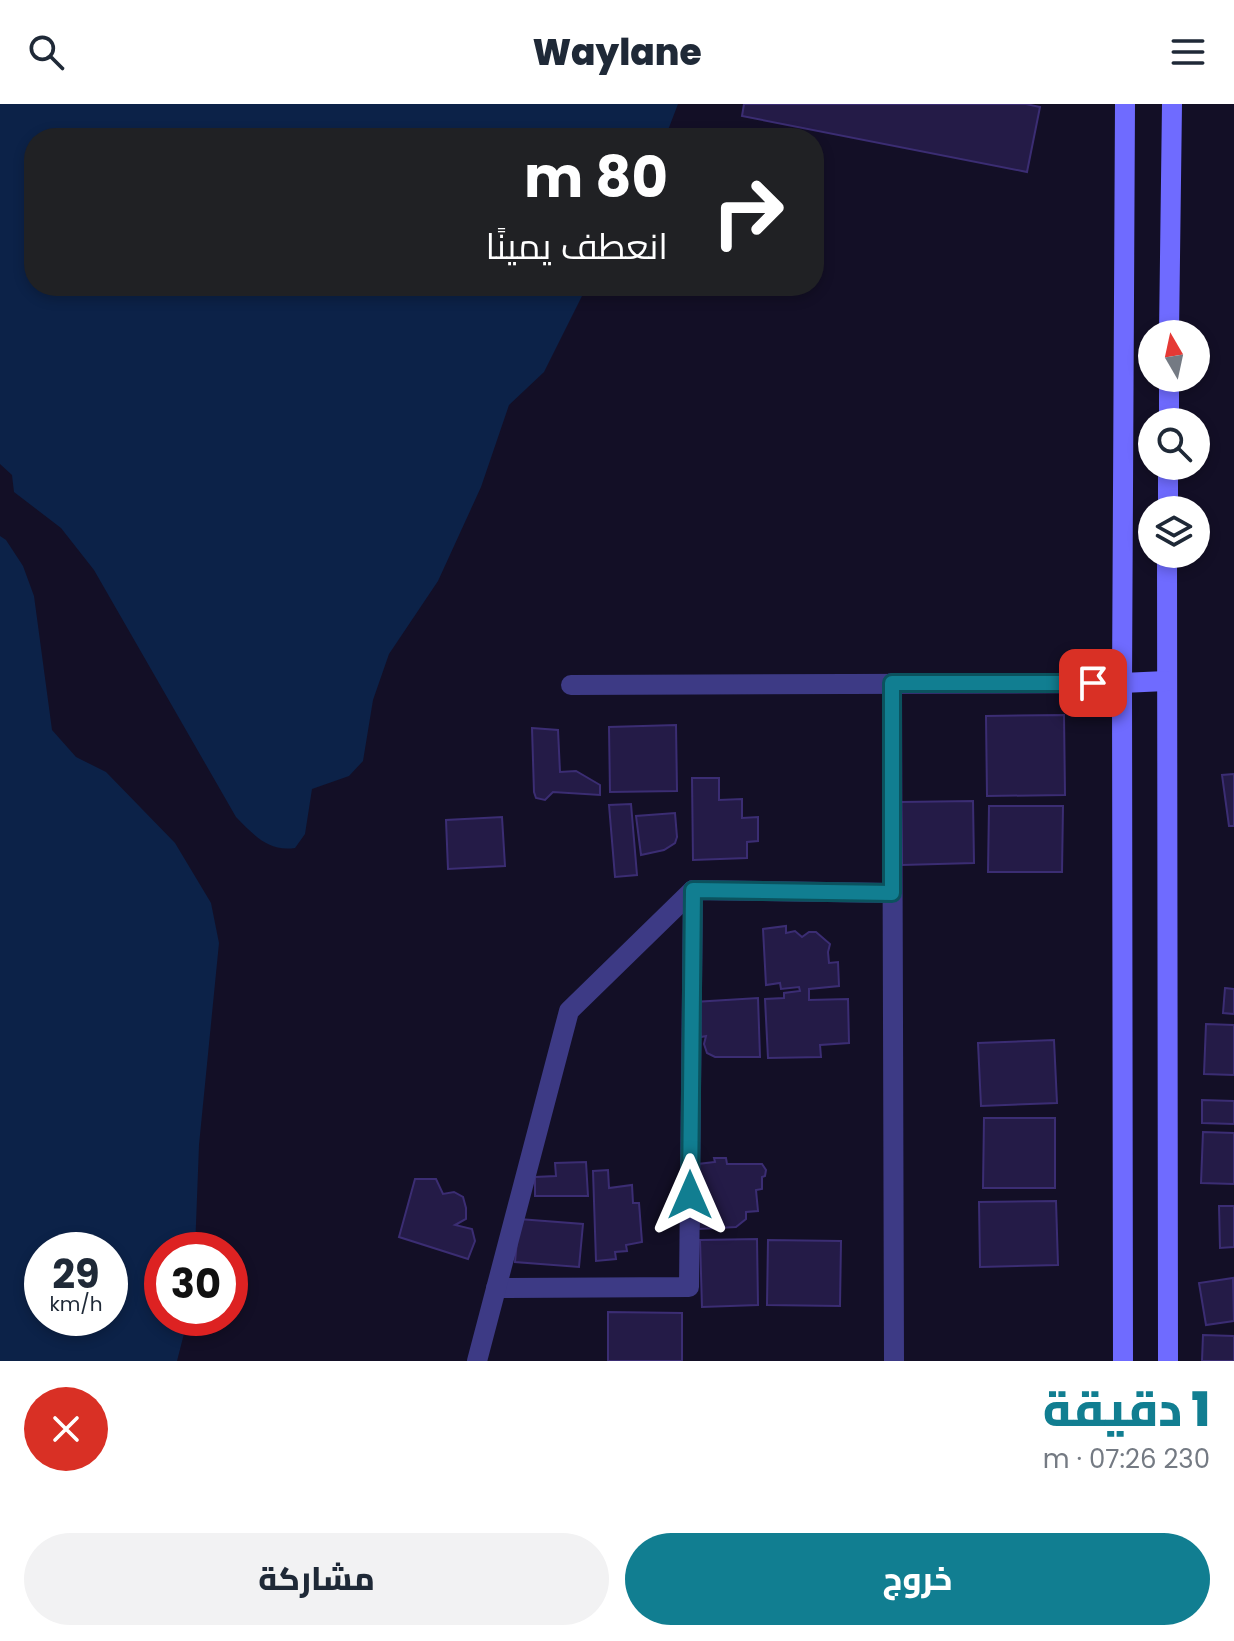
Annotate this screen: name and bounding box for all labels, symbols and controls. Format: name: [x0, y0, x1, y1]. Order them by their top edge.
text: Waylane: [532, 27, 702, 78]
icon: search: [24, 30, 68, 74]
icon: menu: [1166, 30, 1210, 74]
text: 80 m: [524, 138, 668, 217]
icon: right: [696, 160, 800, 264]
text: انعطف يمينًا: [486, 221, 668, 272]
north arrow: [1138, 320, 1210, 392]
map controls: [1138, 320, 1210, 568]
button: search: [1138, 408, 1210, 480]
button: layers: [1138, 496, 1210, 568]
pin: [1059, 649, 1127, 717]
icon: arrive: [1071, 661, 1115, 705]
position arrow: [648, 1153, 732, 1237]
speed limit sign: 30: [144, 1232, 248, 1336]
text: 29: [52, 1246, 100, 1302]
text: km/h: [49, 1290, 103, 1318]
text: 1 دقيقة: [1043, 1376, 1210, 1443]
button: close: [24, 1387, 108, 1471]
text: 230 m · 07:26: [1043, 1441, 1210, 1477]
button: مشاركة: [24, 1533, 609, 1625]
button: خروج: [625, 1533, 1210, 1625]

